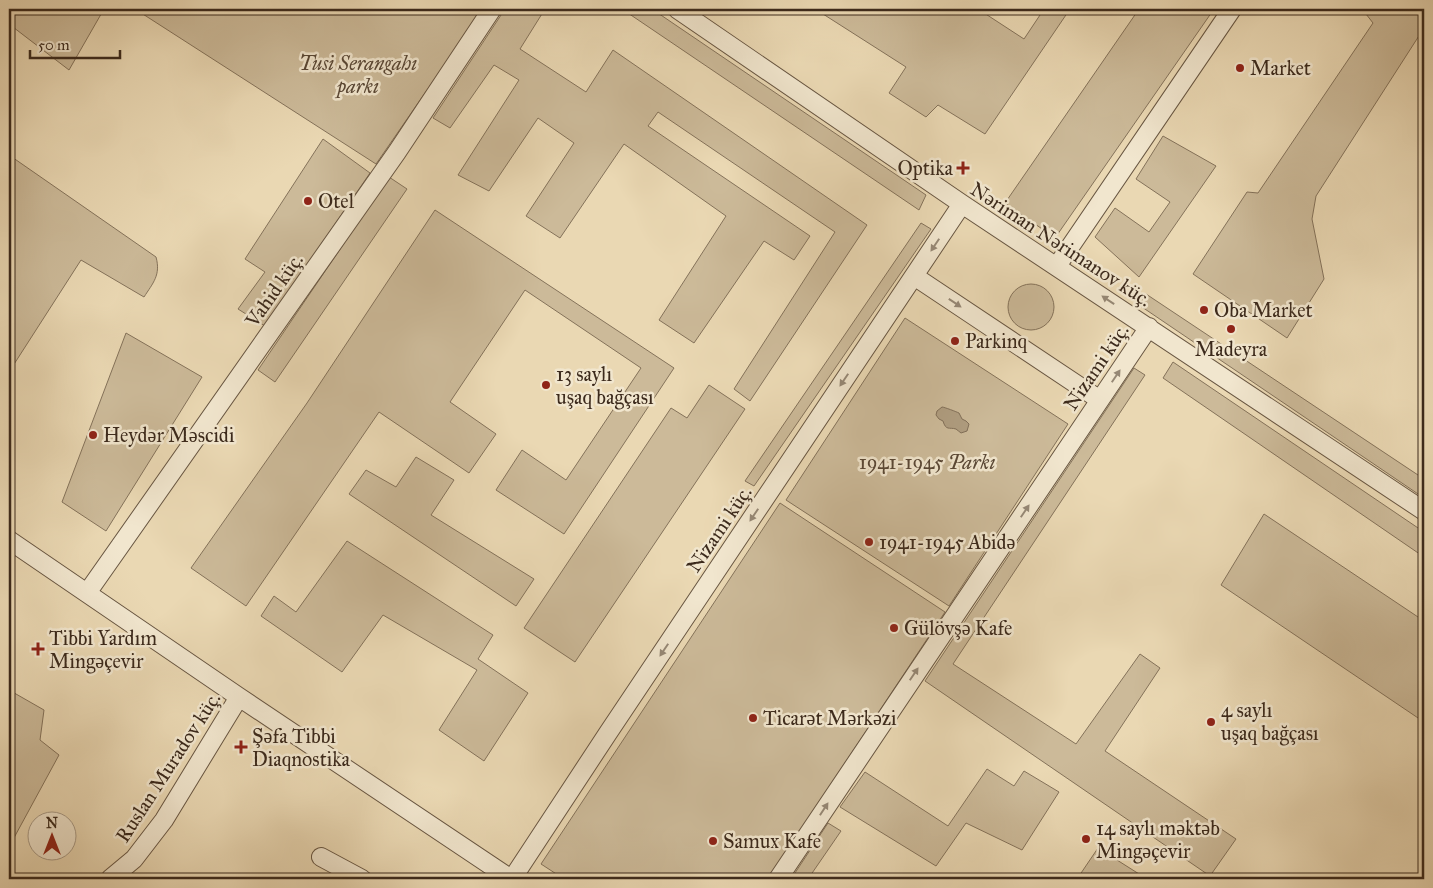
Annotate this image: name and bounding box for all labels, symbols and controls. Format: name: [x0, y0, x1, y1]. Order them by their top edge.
scale bar: [30, 28, 120, 60]
text: 50 m: [38, 36, 70, 54]
park label: Tusi Serangahı parkı: [299, 51, 417, 99]
place label: Market: [1250, 56, 1311, 80]
marker: Market: [1234, 62, 1246, 74]
place label: Optika: [897, 156, 954, 180]
marker: Optika: [957, 162, 969, 174]
street label: Nəriman Nərimanov küç.: [966, 177, 1156, 311]
place label: Otel: [318, 189, 355, 213]
marker: Otel: [302, 195, 314, 207]
one-way arrow: [930, 238, 940, 251]
street label: Vahid küç.: [239, 249, 308, 332]
one-way arrow: [1102, 296, 1115, 305]
one-way arrow: [948, 298, 961, 308]
place label: Oba Market: [1214, 298, 1313, 322]
marker: Oba Market: [1198, 304, 1210, 316]
street label: Nizami küç.: [1058, 319, 1134, 415]
marker: Madeyra: [1225, 323, 1237, 335]
place label: Parkinq: [965, 329, 1027, 354]
marker: Parkinq: [949, 335, 961, 347]
place label: Madeyra: [1195, 337, 1268, 361]
place label: 13 saylı uşaq bağçası: [556, 362, 654, 410]
one-way arrow: [1111, 369, 1121, 383]
one-way arrow: [839, 373, 849, 386]
marker: 13 saylı uşaq bağçası: [540, 379, 552, 391]
place label: Heydər Məscidi: [103, 423, 235, 447]
marker: Heydər Məscidi: [87, 429, 99, 441]
park label: 1941-1945 Parkı: [859, 450, 995, 474]
street label: Nizami küç.: [681, 481, 757, 577]
one-way arrow: [1020, 504, 1030, 517]
one-way arrow: [749, 508, 759, 521]
place label: 1941-1945 Abidə: [879, 530, 1016, 554]
marker: 1941-1945 Abidə: [863, 536, 875, 548]
place label: Gülövşə Kafe: [904, 616, 1012, 640]
marker: Gülövşə Kafe: [888, 622, 900, 634]
place label: Tibbi Yardım Mingəçevir: [49, 626, 157, 674]
marker: Tibbi Yardım Mingəçevir: [31, 642, 45, 656]
one-way arrow: [659, 643, 669, 656]
one-way arrow: [910, 668, 919, 681]
street label: Ruslan Muradov küç.: [110, 687, 226, 847]
place label: 4 saylı uşaq bağçası: [1221, 698, 1319, 746]
place label: Ticarət Mərkəzi: [763, 706, 897, 730]
marker: Ticarət Mərkəzi: [747, 712, 759, 724]
marker: 4 saylı uşaq bağçası: [1205, 716, 1217, 728]
place label: Şəfa Tibbi Diaqnostika: [252, 724, 351, 772]
marker: Şəfa Tibbi Diaqnostika: [234, 740, 248, 754]
one-way arrow: [819, 803, 829, 816]
north arrow: [28, 810, 78, 860]
text: N: [46, 815, 58, 832]
place label: 14 saylı məktəb Mingəçevir: [1096, 816, 1220, 864]
place label: Samux Kafe: [723, 829, 821, 853]
marker: 14 saylı məktəb Mingəçevir: [1080, 833, 1092, 845]
marker: Samux Kafe: [707, 835, 719, 847]

